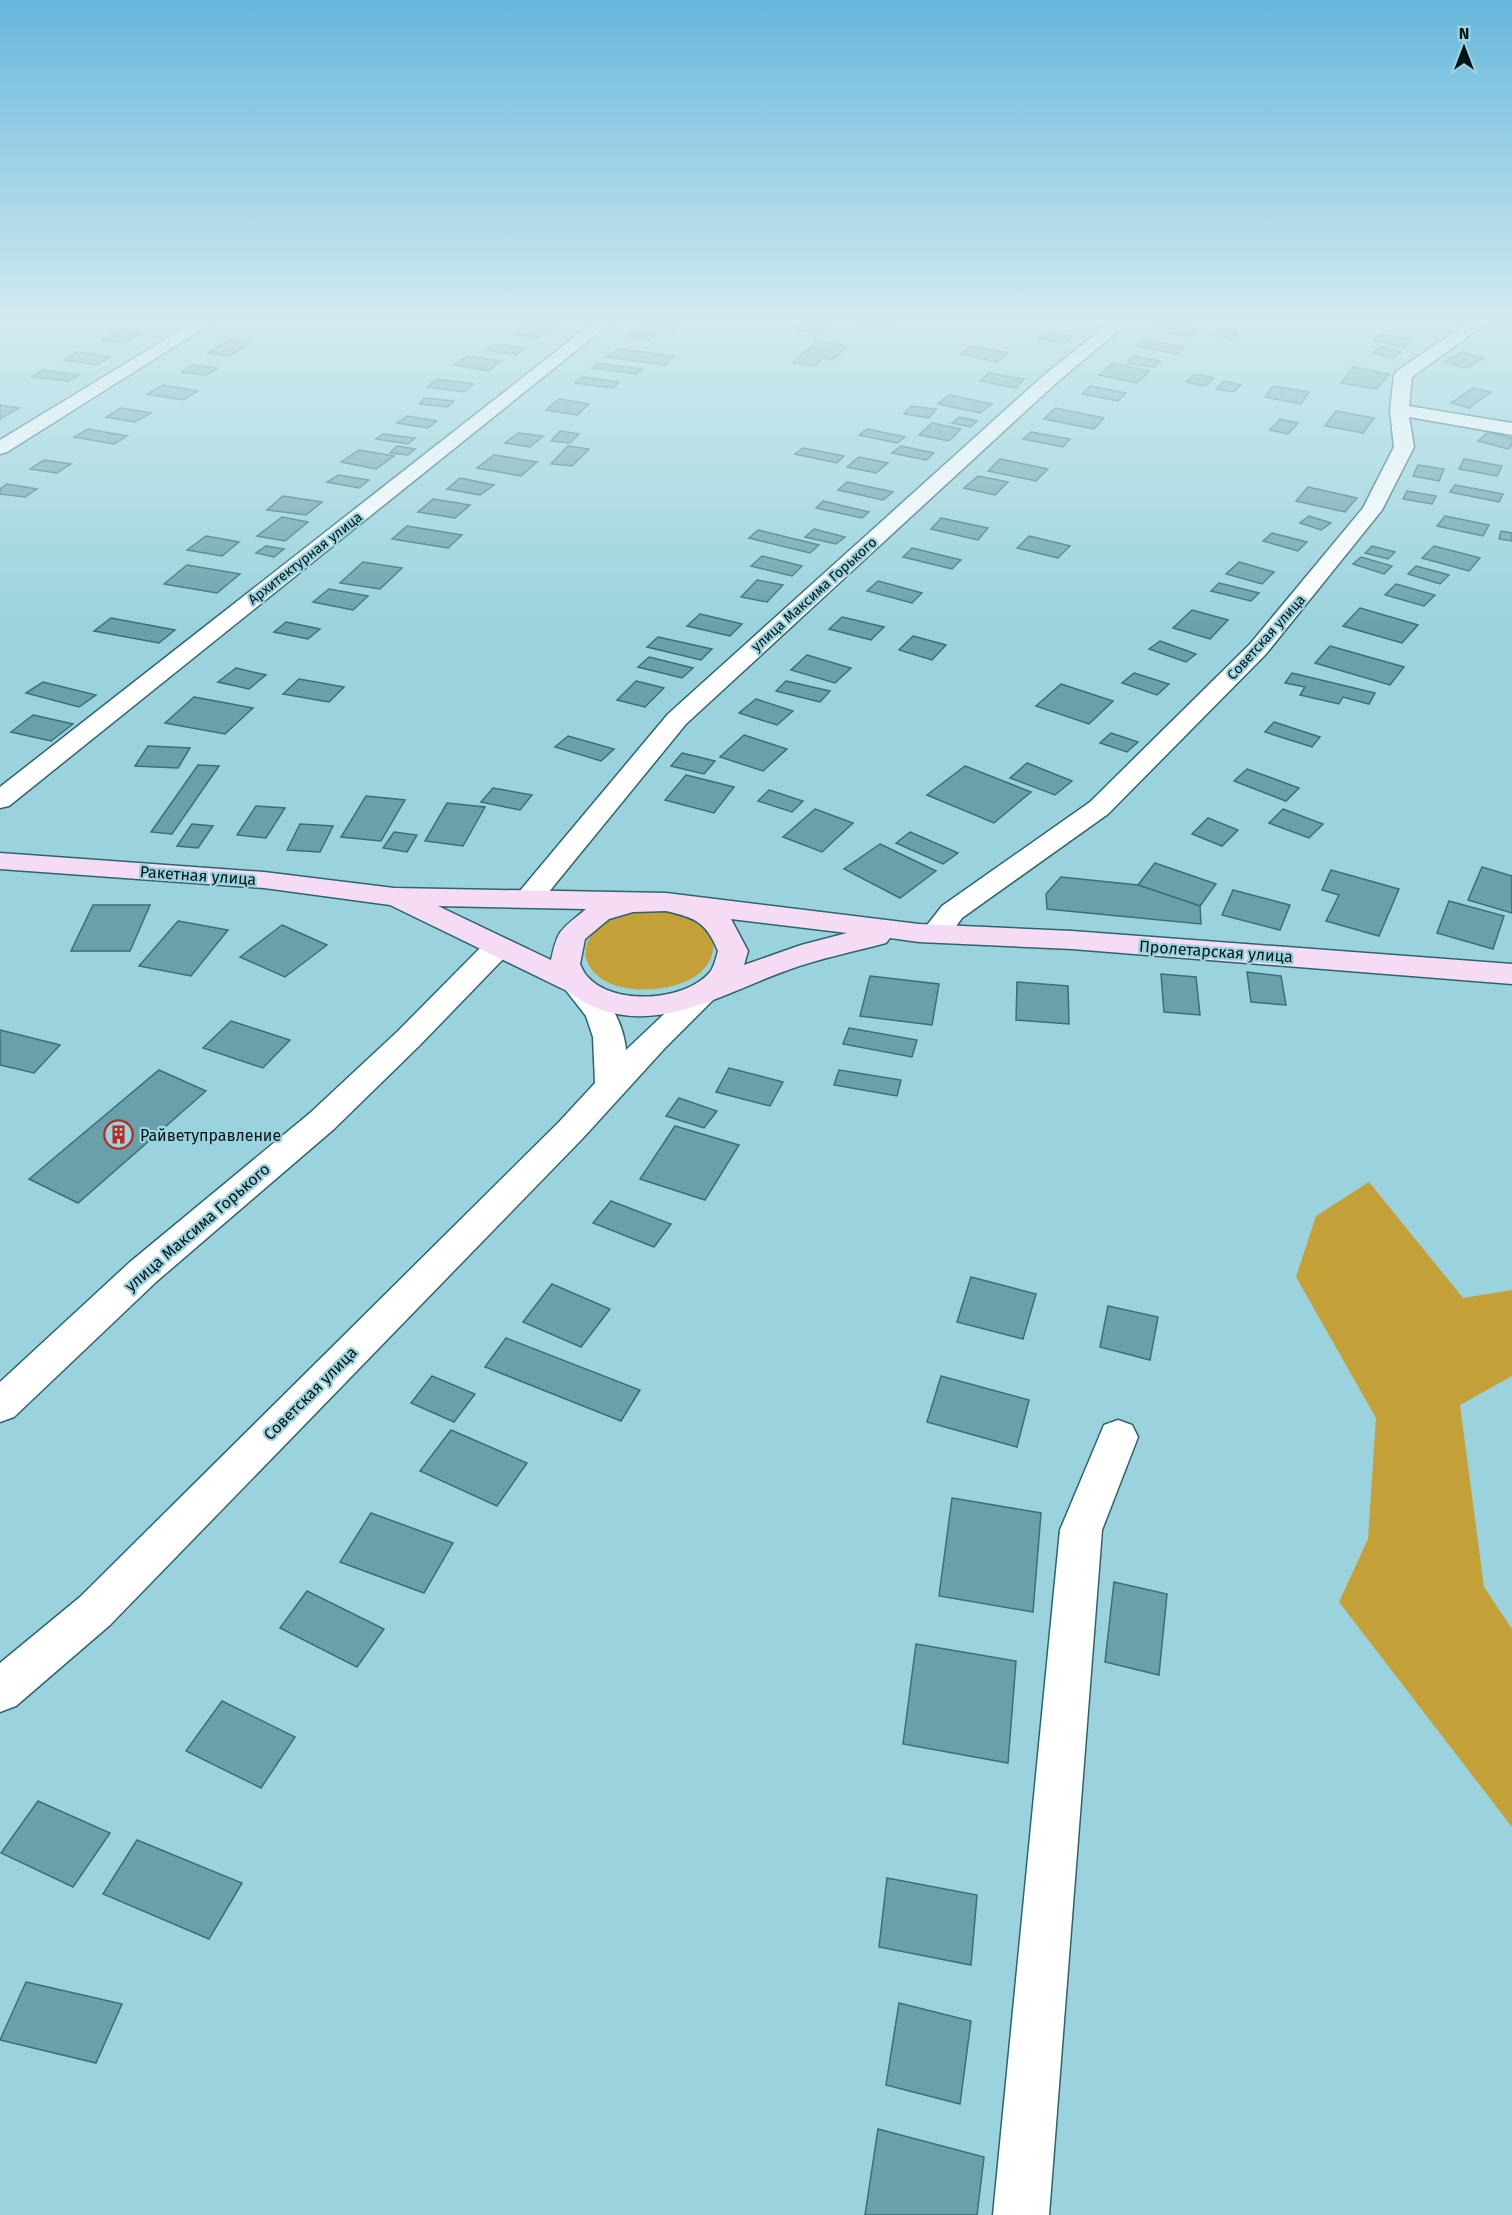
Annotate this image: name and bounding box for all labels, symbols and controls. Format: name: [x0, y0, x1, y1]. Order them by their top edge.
north arrow: [1434, 18, 1494, 78]
text: N: [1459, 24, 1469, 43]
street label: Архитектурная улица: [245, 509, 366, 608]
street label: улица Максима Горького: [748, 534, 880, 655]
street label: Советская улица: [1224, 591, 1309, 683]
street label: Ракетная улица: [139, 862, 257, 889]
street label: Пролетарская улица: [1139, 937, 1293, 966]
building icon: Райветуправление: [103, 1119, 135, 1151]
place label: Райветуправление: [140, 1126, 281, 1145]
street label: улица Максима Горького: [121, 1159, 274, 1296]
street label: Советская улица: [260, 1343, 361, 1444]

